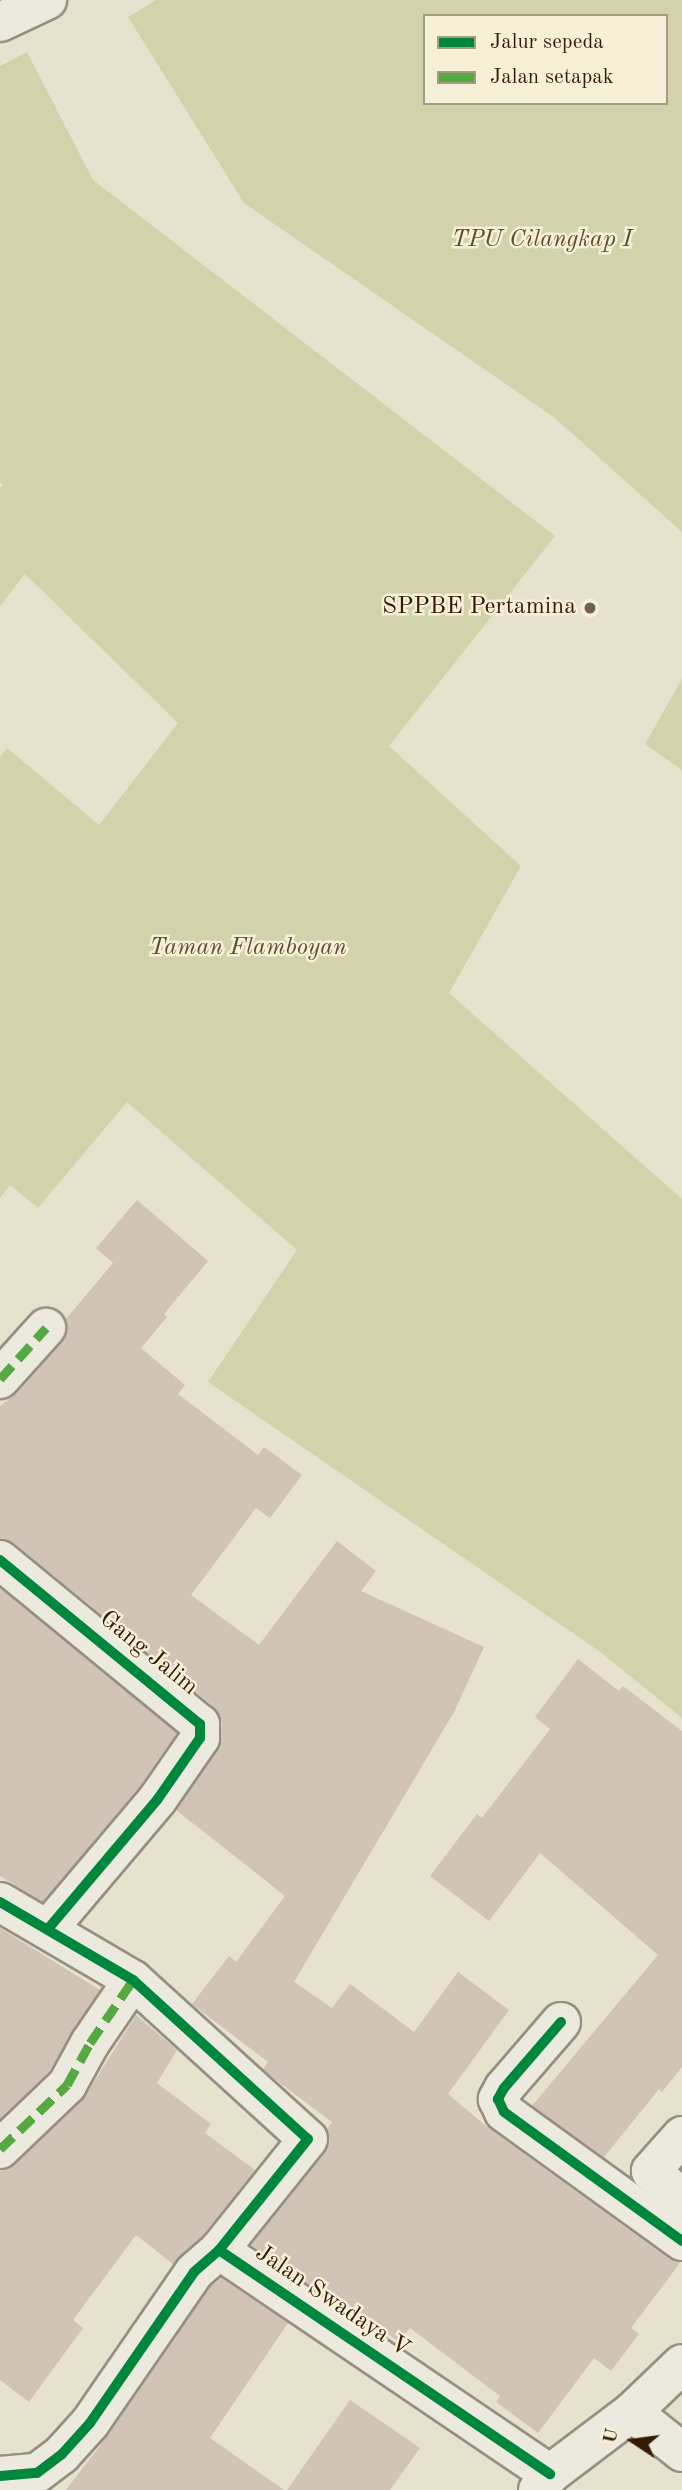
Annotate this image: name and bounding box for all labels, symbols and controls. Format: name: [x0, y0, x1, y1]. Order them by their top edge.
legend: [423, 14, 668, 105]
text: Jalur sepeda: [490, 32, 604, 53]
text: Jalan setapak: [490, 67, 614, 88]
park label: TPU Cilangkap I: [452, 227, 632, 255]
place label: SPPBE Pertamina: [382, 594, 576, 622]
marker: SPPBE Pertamina: [582, 600, 598, 616]
park label: Taman Flamboyan: [149, 935, 347, 963]
street label: Gang Jalim: [93, 1605, 203, 1703]
street label: Jalan Swadaya V: [249, 2240, 415, 2364]
north arrow: [598, 2406, 668, 2476]
text: U: [601, 2427, 623, 2446]

